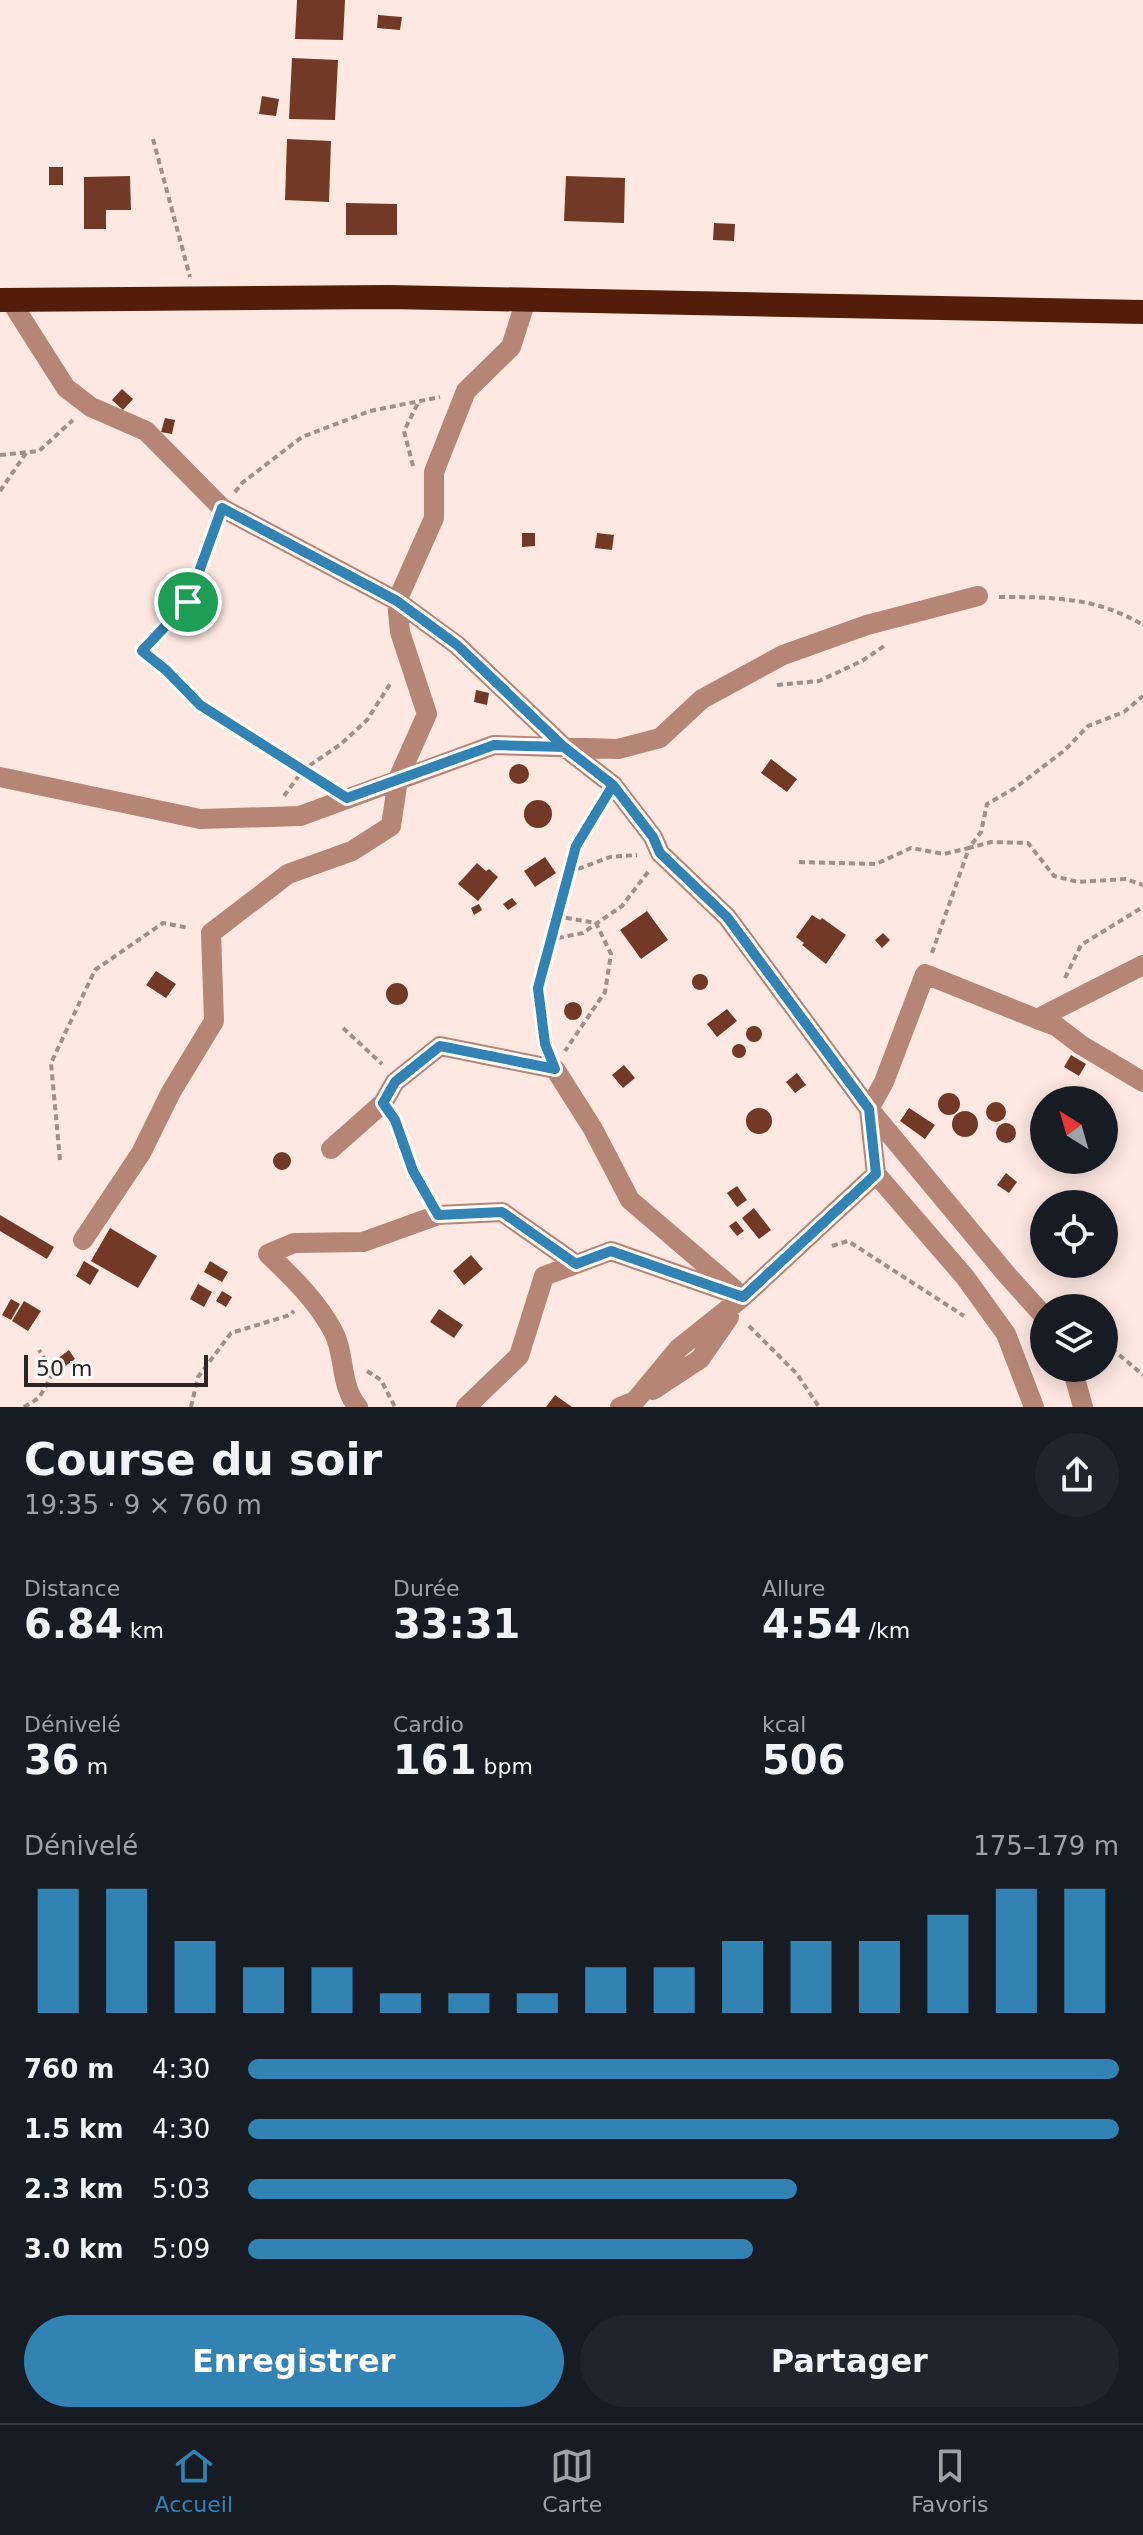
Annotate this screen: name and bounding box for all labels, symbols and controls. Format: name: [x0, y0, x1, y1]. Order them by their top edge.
pin: [154, 568, 222, 636]
icon: arrive: [166, 580, 210, 624]
north arrow: [1030, 1086, 1118, 1174]
map controls: [1030, 1086, 1118, 1382]
button: locate: [1030, 1190, 1118, 1278]
button: layers: [1030, 1294, 1118, 1382]
scale bar: [24, 1351, 208, 1387]
text: 50 m: [36, 1356, 92, 1381]
button: share: [1035, 1433, 1119, 1517]
text: Course du soir: [24, 1434, 382, 1485]
text: 19:35 · 9 × 760 m: [24, 1490, 262, 1520]
text: Distance: [24, 1576, 120, 1601]
text: Durée: [393, 1576, 460, 1601]
text: Allure: [762, 1576, 825, 1601]
text: 6.84: [24, 1601, 123, 1647]
text: 33:31: [393, 1601, 520, 1647]
text: 4:54: [762, 1601, 862, 1647]
text: km: [123, 1618, 164, 1643]
text: /km: [862, 1618, 910, 1643]
text: Dénivelé: [24, 1712, 121, 1737]
text: Cardio: [393, 1712, 464, 1737]
text: kcal: [762, 1712, 806, 1737]
text: 36: [24, 1737, 80, 1783]
text: 161: [393, 1737, 477, 1783]
text: 506: [762, 1737, 846, 1783]
text: m: [80, 1754, 108, 1779]
text: bpm: [477, 1754, 533, 1779]
text: Dénivelé: [24, 1831, 138, 1861]
text: 175–179 m: [973, 1831, 1119, 1861]
text: 760 m: [24, 2054, 114, 2084]
text: 4:30: [152, 2054, 210, 2084]
text: 1.5 km: [24, 2114, 124, 2144]
text: 4:30: [152, 2114, 210, 2144]
text: 2.3 km: [24, 2174, 124, 2204]
text: 5:03: [152, 2174, 210, 2204]
text: 3.0 km: [24, 2234, 124, 2264]
text: 5:09: [152, 2234, 210, 2264]
button: Enregistrer: [24, 2315, 564, 2407]
button: Partager: [580, 2315, 1119, 2407]
tab: Accueil: [155, 2444, 233, 2517]
tab: Carte: [542, 2444, 602, 2517]
tab: Favoris: [911, 2444, 988, 2517]

